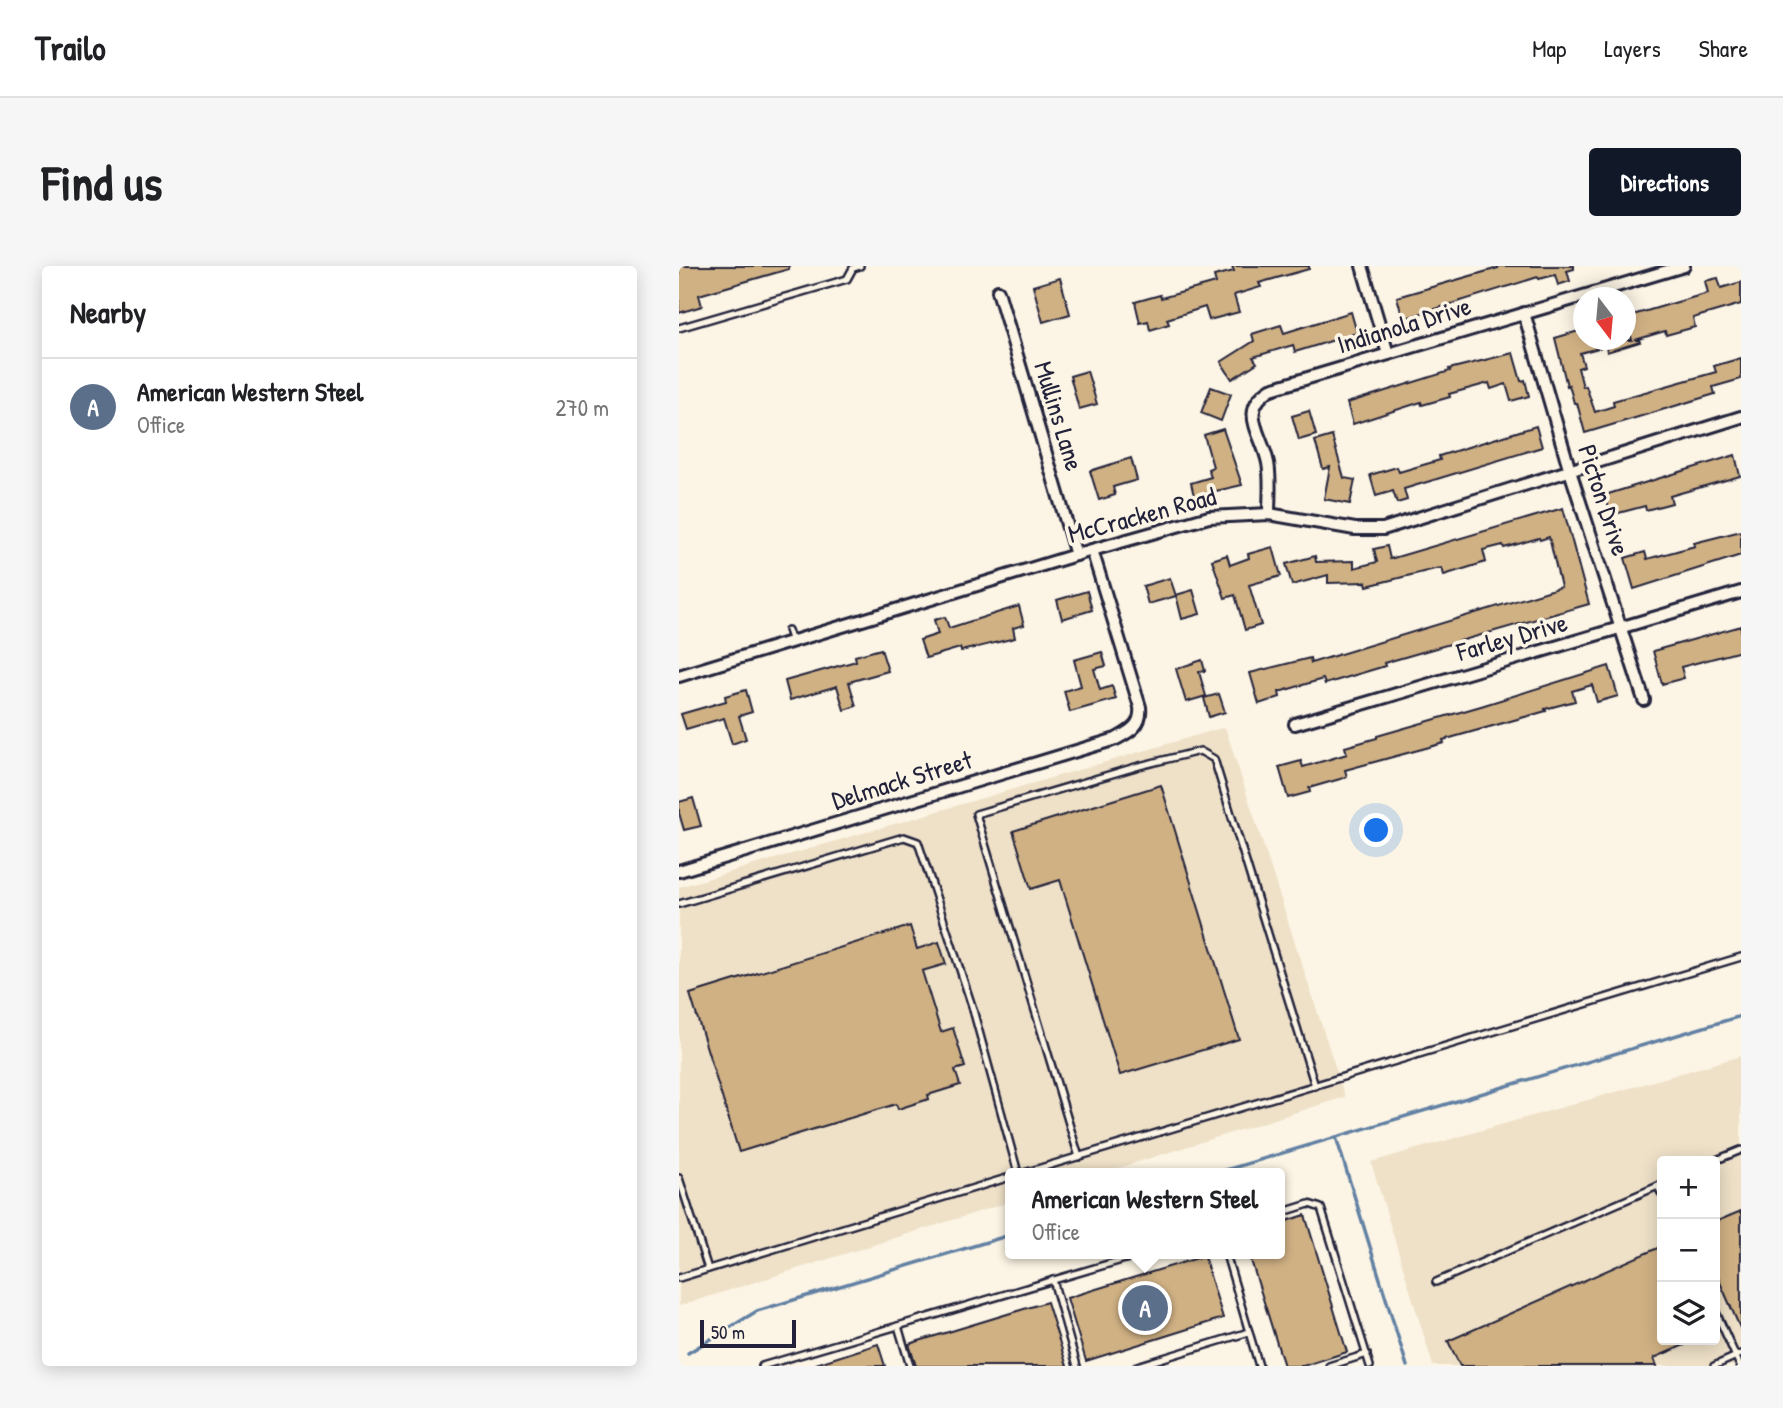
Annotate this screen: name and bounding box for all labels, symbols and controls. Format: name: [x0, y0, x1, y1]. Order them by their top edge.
text: Trailo: [35, 26, 106, 70]
text: Map: [1532, 32, 1566, 64]
text: Layers: [1604, 32, 1661, 64]
text: Share: [1699, 32, 1748, 64]
button: Directions: [1589, 148, 1741, 216]
text: Find us: [42, 149, 162, 215]
north arrow: [1573, 287, 1636, 350]
street label: Indianola Drive: [1333, 288, 1475, 361]
text: Nearby: [70, 292, 146, 332]
street label: Mullins Lane: [1026, 357, 1093, 475]
text: American Western Steel: [137, 374, 363, 409]
text: A: [87, 392, 99, 423]
text: 270 m: [556, 392, 609, 423]
text: Office: [137, 409, 185, 440]
street label: Picton Drive: [1570, 440, 1639, 560]
street label: McCracken Road: [1064, 478, 1220, 551]
street label: Farley Drive: [1452, 604, 1571, 669]
street label: Delmack Street: [827, 741, 977, 817]
your location: [1359, 813, 1393, 847]
map controls: [1657, 1156, 1720, 1345]
button: +: [1657, 1156, 1720, 1219]
popup: [1005, 1168, 1285, 1259]
text: American Western Steel: [1032, 1181, 1258, 1216]
text: Office: [1032, 1216, 1080, 1247]
button: −: [1657, 1219, 1720, 1282]
pin: A: [1122, 1282, 1168, 1334]
button: layers: [1657, 1282, 1720, 1345]
scale bar: [700, 1317, 796, 1349]
text: 50 m: [711, 1319, 745, 1345]

